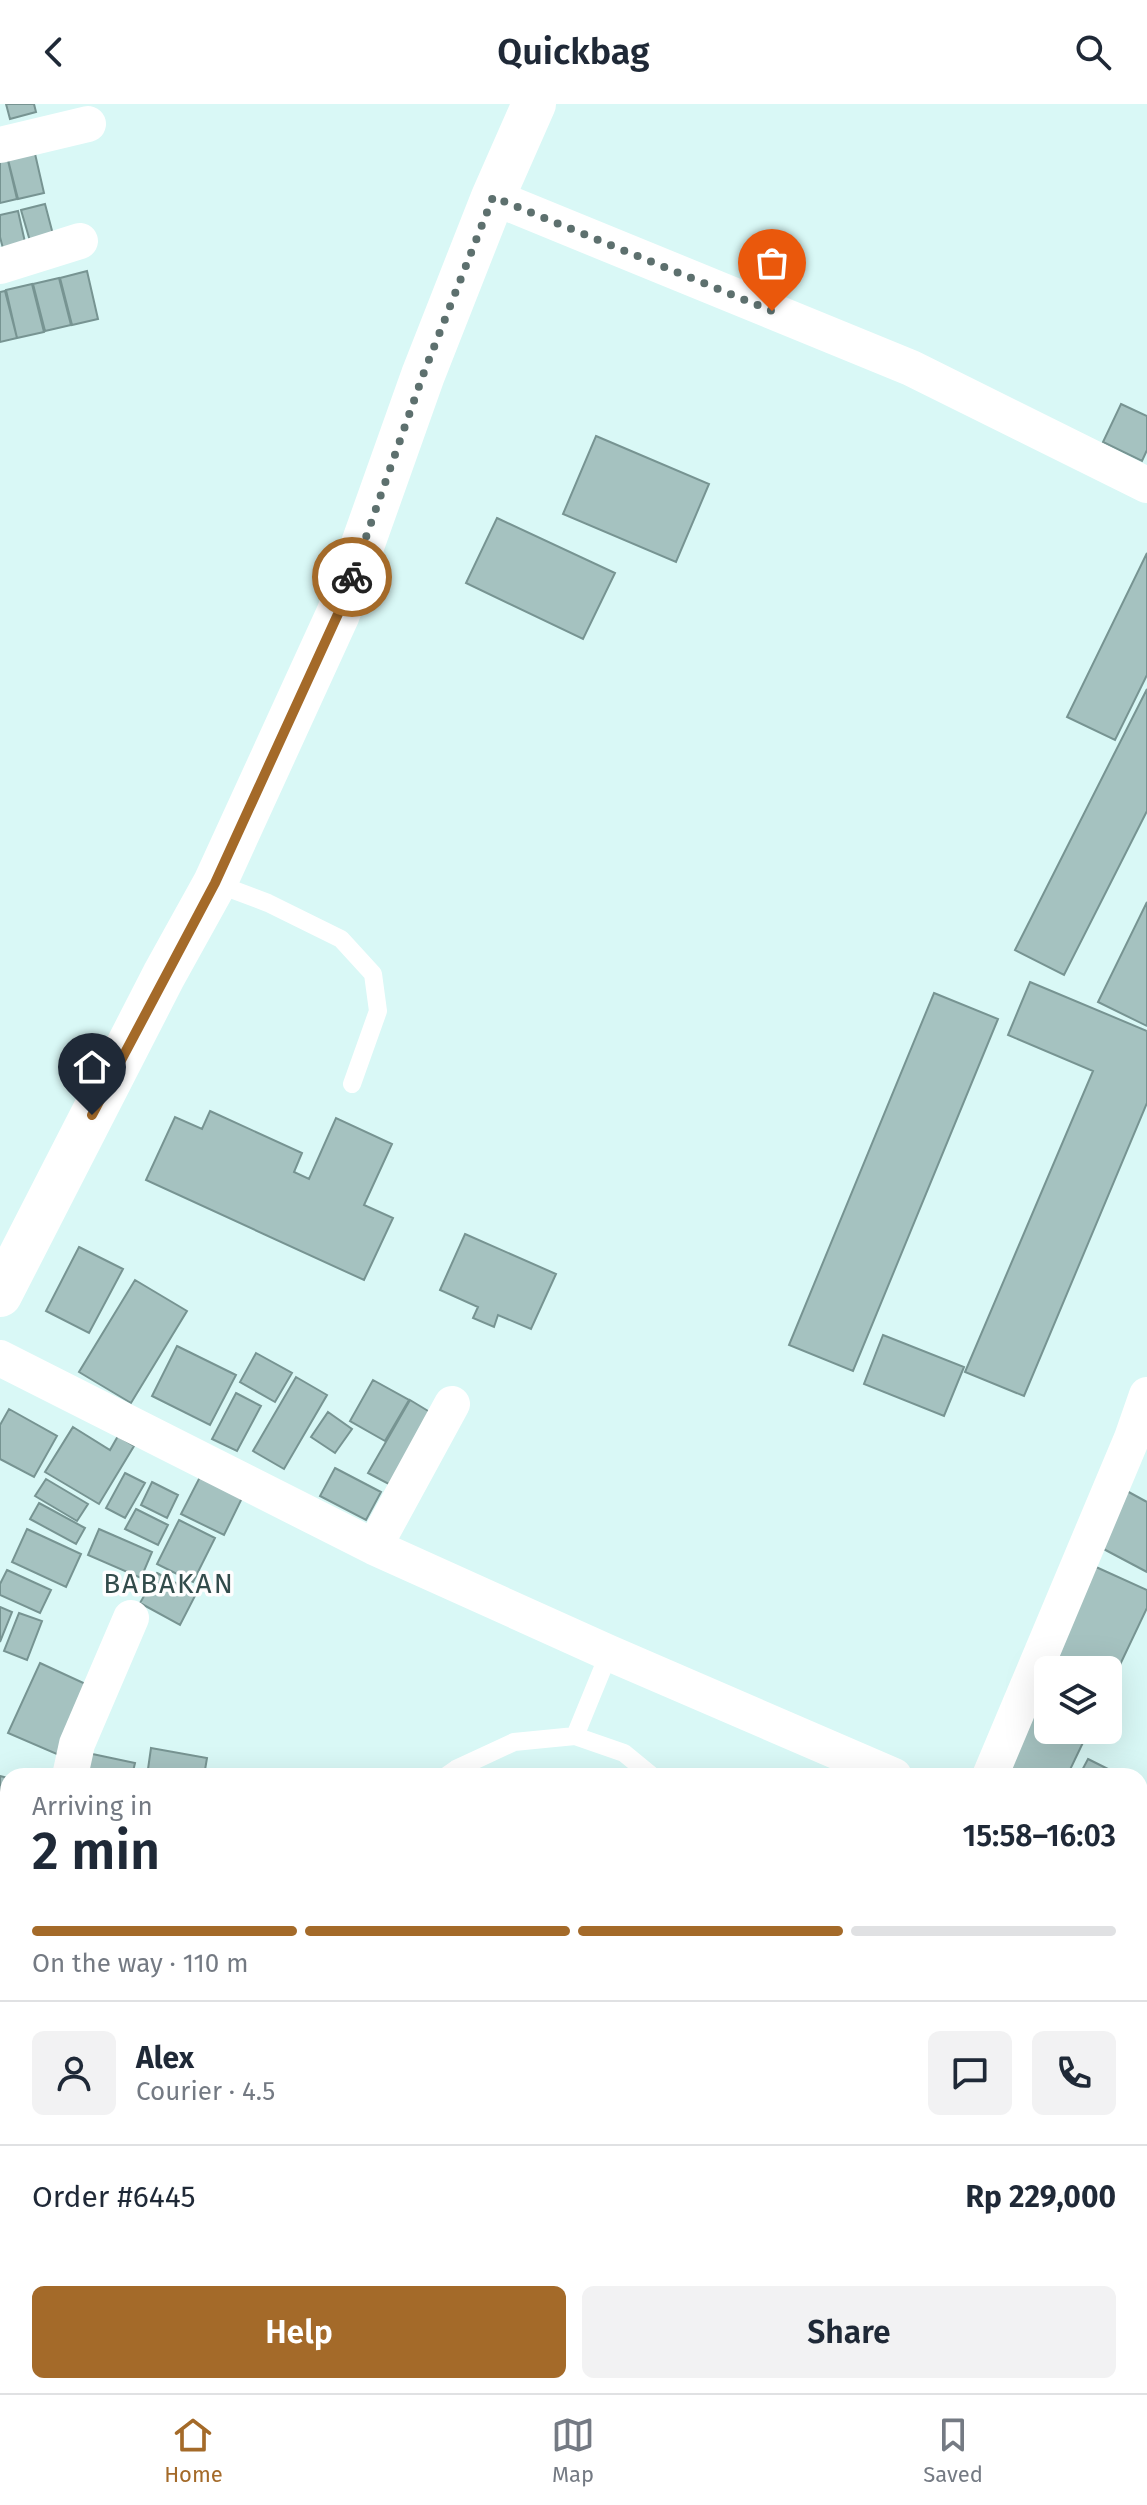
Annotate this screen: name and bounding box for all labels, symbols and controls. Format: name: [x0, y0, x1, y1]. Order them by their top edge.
icon: back: [32, 30, 76, 74]
text: Quickbag: [497, 30, 650, 74]
icon: search: [1071, 30, 1115, 74]
pin: [738, 229, 806, 311]
icon: bag: [750, 241, 794, 285]
courier: [312, 537, 392, 617]
icon: bike: [330, 555, 374, 599]
pin: [58, 1033, 126, 1115]
icon: home: [70, 1045, 114, 1089]
district label: BABAKAN: [103, 1567, 235, 1600]
map controls: [1034, 1656, 1122, 1744]
button: layers: [1034, 1656, 1122, 1744]
text: Arriving in: [32, 1791, 153, 1822]
text: 15:58–16:03: [962, 1818, 1116, 1854]
text: 2 min: [32, 1820, 160, 1883]
text: On the way · 110 m: [32, 1948, 249, 1979]
button: person: [32, 2031, 116, 2115]
button: chat: [928, 2031, 1012, 2115]
button: phone: [1032, 2031, 1116, 2115]
text: Alex: [136, 2040, 194, 2076]
text: Courier · 4.5: [136, 2076, 275, 2107]
text: Order #6445: [32, 2179, 195, 2215]
text: Rp 229,000: [966, 2179, 1116, 2215]
button: Help: [32, 2286, 566, 2378]
button: Share: [582, 2286, 1116, 2378]
tab: Home: [164, 2413, 223, 2488]
tab: Map: [551, 2413, 595, 2488]
tab: Saved: [923, 2413, 983, 2488]

